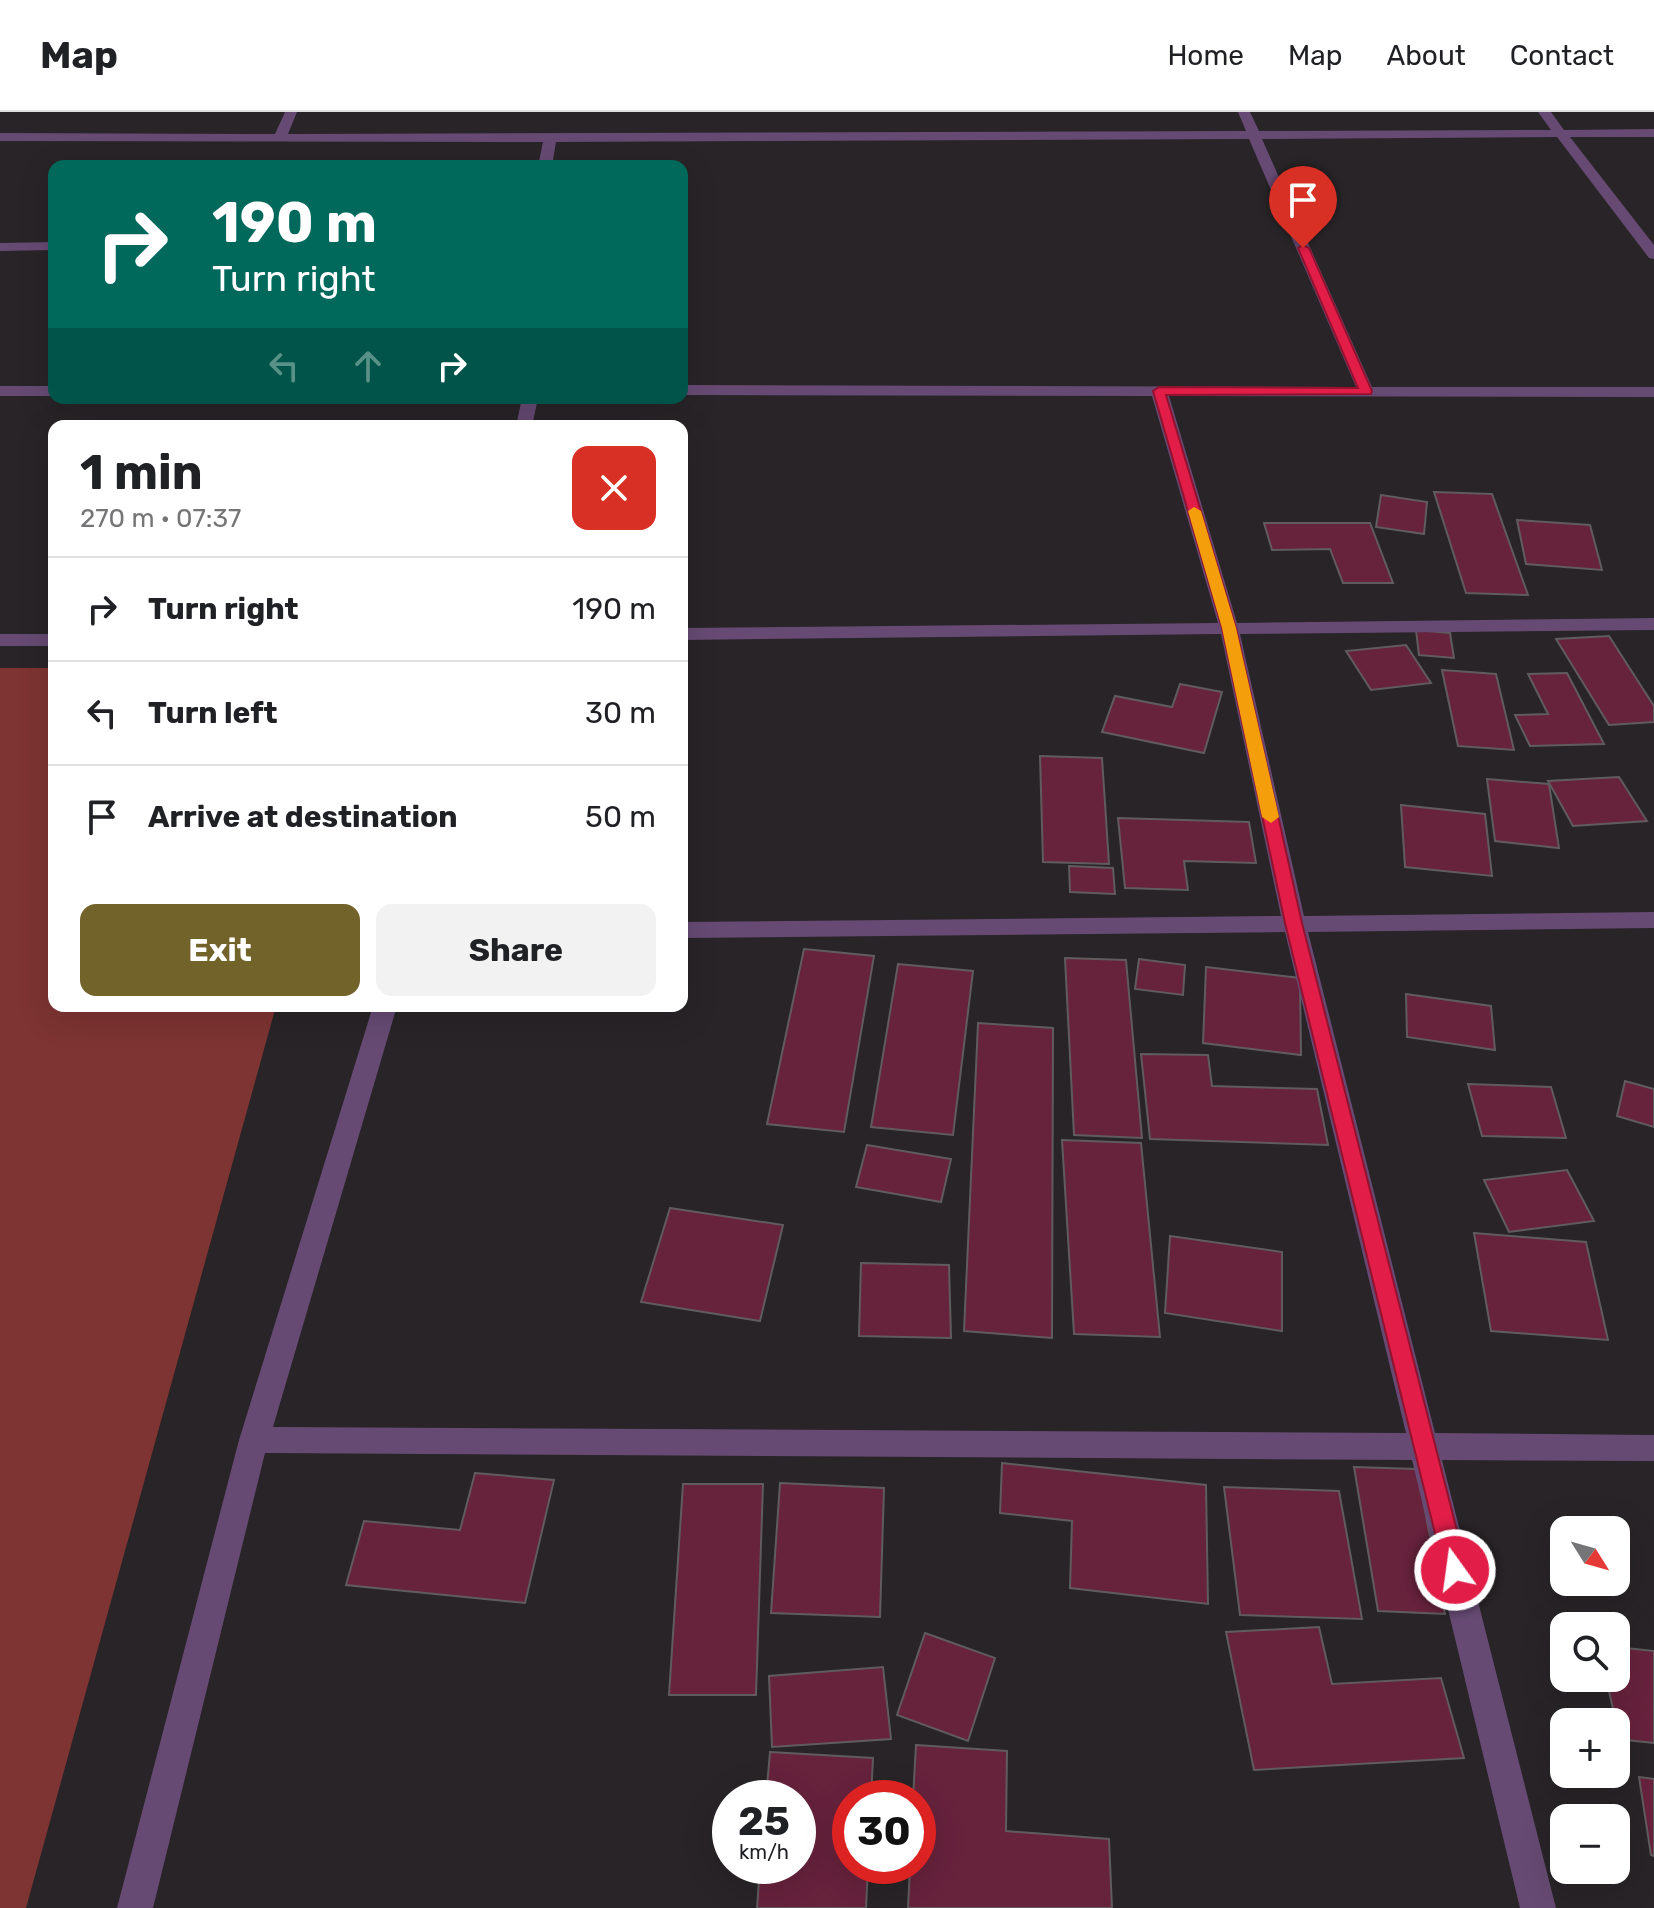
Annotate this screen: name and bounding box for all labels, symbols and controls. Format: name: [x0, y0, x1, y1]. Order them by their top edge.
text: Map: [40, 32, 118, 78]
text: Home: [1167, 39, 1244, 72]
text: Map: [1288, 39, 1342, 72]
text: About: [1386, 39, 1466, 72]
text: Contact: [1510, 39, 1614, 72]
pin: [1269, 166, 1337, 248]
icon: arrive: [1281, 178, 1325, 222]
text: 190 m: [212, 190, 377, 256]
icon: right: [80, 192, 184, 296]
text: Turn right: [212, 257, 376, 300]
icon: left: [262, 344, 306, 388]
icon: ahead: [346, 344, 390, 388]
icon: right: [430, 344, 474, 388]
text: 1 min: [80, 444, 203, 501]
button: close: [572, 446, 656, 530]
text: 270 m · 07:37: [80, 503, 241, 534]
icon: right: [80, 587, 124, 631]
text: Turn right: [148, 591, 299, 627]
text: 190 m: [572, 591, 656, 627]
icon: left: [80, 691, 124, 735]
text: Turn left: [148, 695, 278, 731]
text: 30 m: [585, 695, 656, 731]
icon: arrive: [80, 795, 124, 839]
text: Arrive at destination: [148, 799, 458, 835]
text: 50 m: [585, 799, 656, 835]
button: Exit: [80, 904, 360, 996]
button: Share: [376, 904, 656, 996]
north arrow: [1550, 1516, 1630, 1596]
map controls: [1550, 1516, 1630, 1884]
position arrow: [1413, 1528, 1497, 1612]
button: search: [1550, 1612, 1630, 1692]
button: +: [1550, 1708, 1630, 1788]
speed limit sign: 30: [832, 1780, 936, 1884]
text: 25: [738, 1798, 790, 1845]
button: −: [1550, 1804, 1630, 1884]
text: km/h: [739, 1840, 789, 1864]

